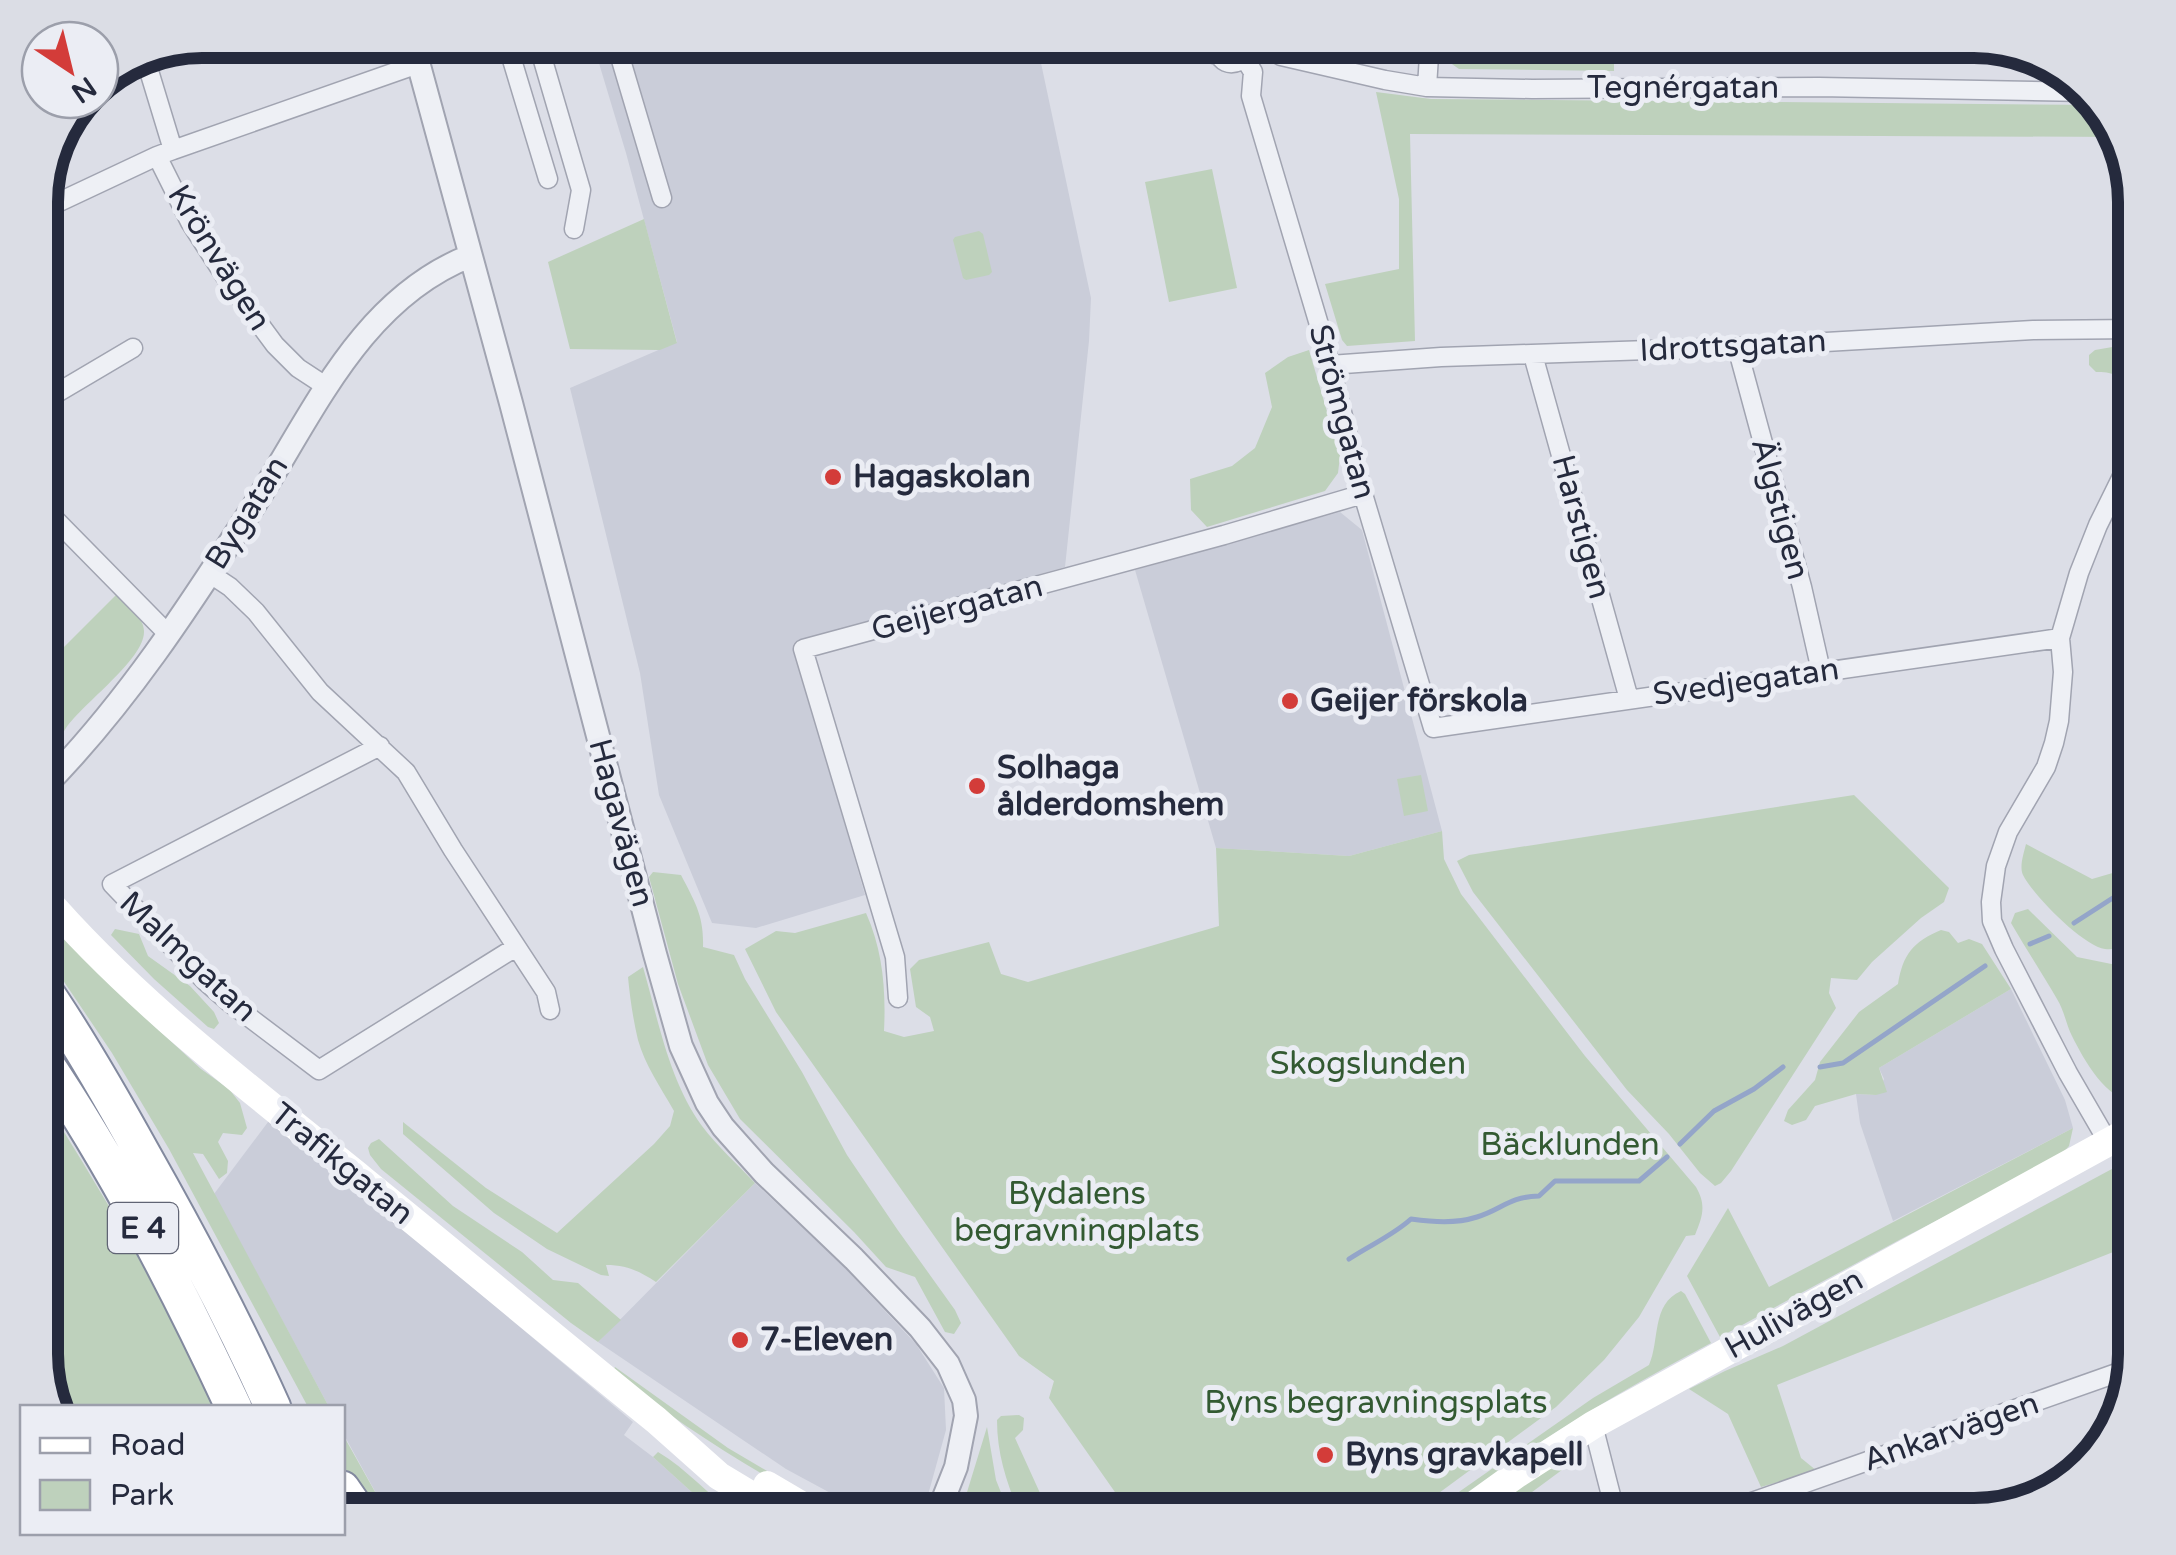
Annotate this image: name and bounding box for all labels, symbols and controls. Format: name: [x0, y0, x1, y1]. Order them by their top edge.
north arrow: [20, 20, 120, 120]
text: N: [65, 69, 103, 110]
street label: Tegnérgatan: [1587, 69, 1779, 107]
street label: Krönvägen: [159, 178, 279, 338]
street label: Strömgatan: [1300, 320, 1384, 504]
street label: Idrottsgatan: [1639, 322, 1827, 370]
street label: Älgstigen: [1743, 434, 1817, 584]
street label: Bygatan: [197, 449, 297, 577]
street label: Harstigen: [1544, 451, 1618, 603]
place label: Hagaskolan: [853, 458, 1031, 496]
marker: Hagaskolan: [822, 466, 844, 488]
street label: Geijergatan: [867, 567, 1047, 649]
street label: Svedjegatan: [1651, 650, 1841, 714]
place label: Geijer förskola: [1310, 682, 1528, 720]
marker: Geijer förskola: [1279, 690, 1301, 712]
street label: Hagavägen: [580, 735, 662, 911]
place label: Solhaga ålderdomshem: [997, 749, 1224, 824]
marker: Solhaga ålderdomshem: [966, 775, 988, 797]
street label: Malmgatan: [112, 884, 264, 1030]
park label: Skogslunden: [1270, 1045, 1466, 1083]
street label: Trafikgatan: [263, 1095, 421, 1233]
park label: Bäcklunden: [1480, 1126, 1660, 1164]
park label: Bydalens begravningplats: [954, 1175, 1200, 1250]
road number: E 4: [108, 1203, 178, 1253]
street label: Hulivägen: [1718, 1261, 1870, 1367]
place label: 7-Eleven: [760, 1321, 893, 1359]
marker: 7-Eleven: [729, 1329, 751, 1351]
park label: Byns begravningsplats: [1204, 1384, 1548, 1422]
street label: Ankarvägen: [1858, 1384, 2044, 1480]
legend: [20, 1405, 345, 1535]
text: Road: [110, 1427, 185, 1464]
place label: Byns gravkapell: [1345, 1436, 1584, 1474]
marker: Byns gravkapell: [1314, 1444, 1336, 1466]
text: Park: [110, 1477, 174, 1514]

